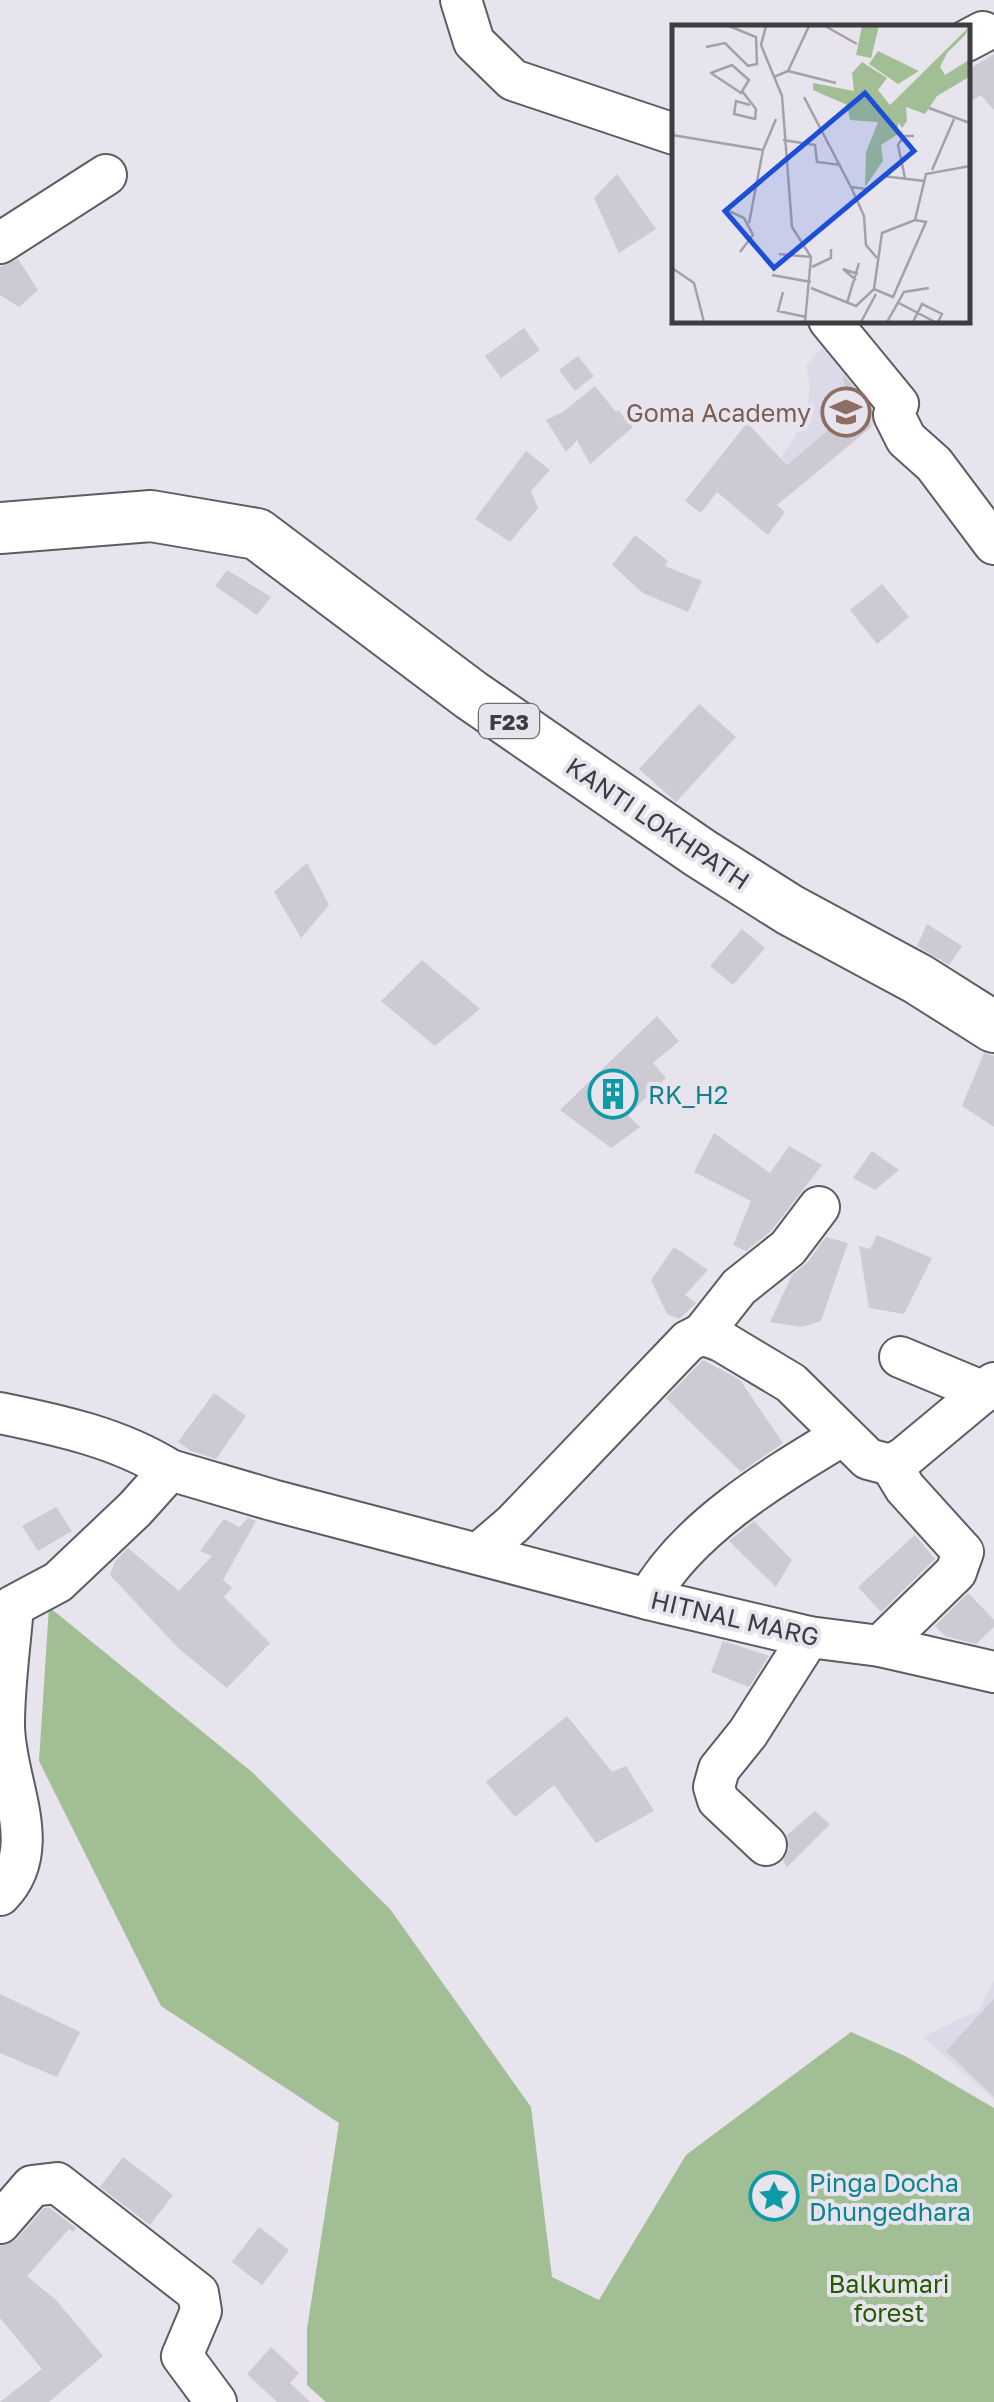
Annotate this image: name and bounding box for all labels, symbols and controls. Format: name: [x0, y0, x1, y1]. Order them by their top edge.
inset map: [672, 25, 969, 322]
school or university icon: Goma Academy: [820, 386, 872, 438]
place label: Goma Academy: [626, 397, 811, 428]
road number: F23: [479, 704, 539, 738]
street label: KANTI LOKHPATH: [560, 750, 756, 896]
building icon: RK_H2: [587, 1068, 639, 1120]
place label: RK_H2: [648, 1079, 728, 1110]
street label: HITNAL MARG: [648, 1584, 822, 1652]
place label: Pinga Docha Dhungedhara: [809, 2167, 971, 2227]
place icon: Pinga Docha Dhungedhara: [748, 2170, 800, 2222]
park label: Balkumari forest: [829, 2268, 949, 2328]

